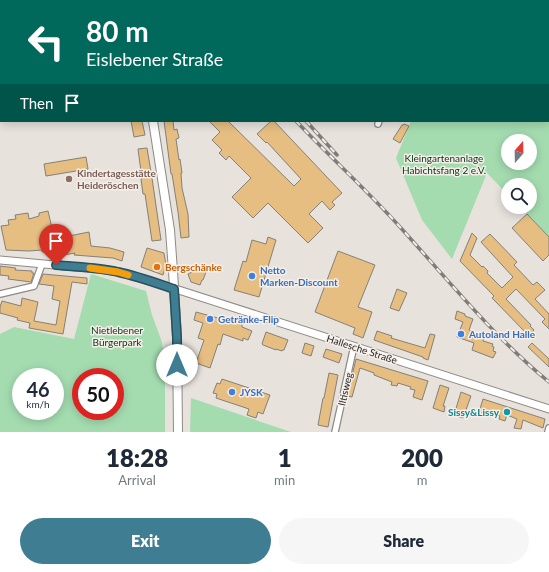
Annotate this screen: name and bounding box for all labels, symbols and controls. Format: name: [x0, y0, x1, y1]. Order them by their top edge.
text: 80 m: [86, 14, 149, 48]
icon: left: [20, 16, 72, 68]
text: Eislebener Straße: [86, 48, 223, 70]
icon: arrive: [61, 92, 83, 114]
text: Then: [20, 94, 53, 112]
north arrow: [501, 134, 537, 170]
map controls: [501, 134, 537, 214]
park label: Kleingartenanlage Habichtsfang 2 e.V.: [402, 152, 486, 176]
place label: Kindertagesstätte Heideröschen: [77, 167, 157, 191]
marker: Kindertagesstätte Heideröschen: [64, 174, 74, 184]
button: search: [501, 178, 537, 214]
pin: [39, 224, 73, 265]
icon: arrive: [45, 230, 67, 252]
place label: Bergschänke: [165, 261, 222, 273]
marker: Bergschänke: [152, 262, 162, 272]
place label: Netto Marken-Discount: [260, 264, 338, 288]
marker: Netto Marken-Discount: [247, 271, 257, 281]
place label: Getränke-Flip: [218, 313, 279, 325]
marker: Getränke-Flip: [205, 314, 215, 324]
park label: Nietlebener Bürgerpark: [91, 324, 143, 348]
place label: Autoland Halle: [468, 328, 536, 340]
marker: Autoland Halle: [456, 329, 466, 339]
street label: Hallesche Straße: [325, 332, 399, 366]
position arrow: [156, 344, 198, 386]
speed limit sign: 50: [72, 368, 124, 420]
street label: Iltisweg: [335, 371, 355, 407]
text: 46: [26, 377, 50, 401]
place label: JYSK: [240, 386, 263, 398]
marker: JYSK: [227, 387, 237, 397]
text: km/h: [26, 398, 50, 410]
place label: Sissy&Lissy: [448, 406, 500, 418]
marker: Sissy&Lissy: [502, 407, 512, 417]
text: 18:28: [106, 443, 168, 472]
text: 1: [278, 443, 292, 472]
text: 200: [401, 443, 443, 472]
text: Arrival: [118, 472, 156, 488]
text: min: [274, 472, 295, 488]
text: m: [417, 472, 427, 488]
button: Exit: [20, 518, 271, 564]
button: Share: [279, 518, 529, 564]

